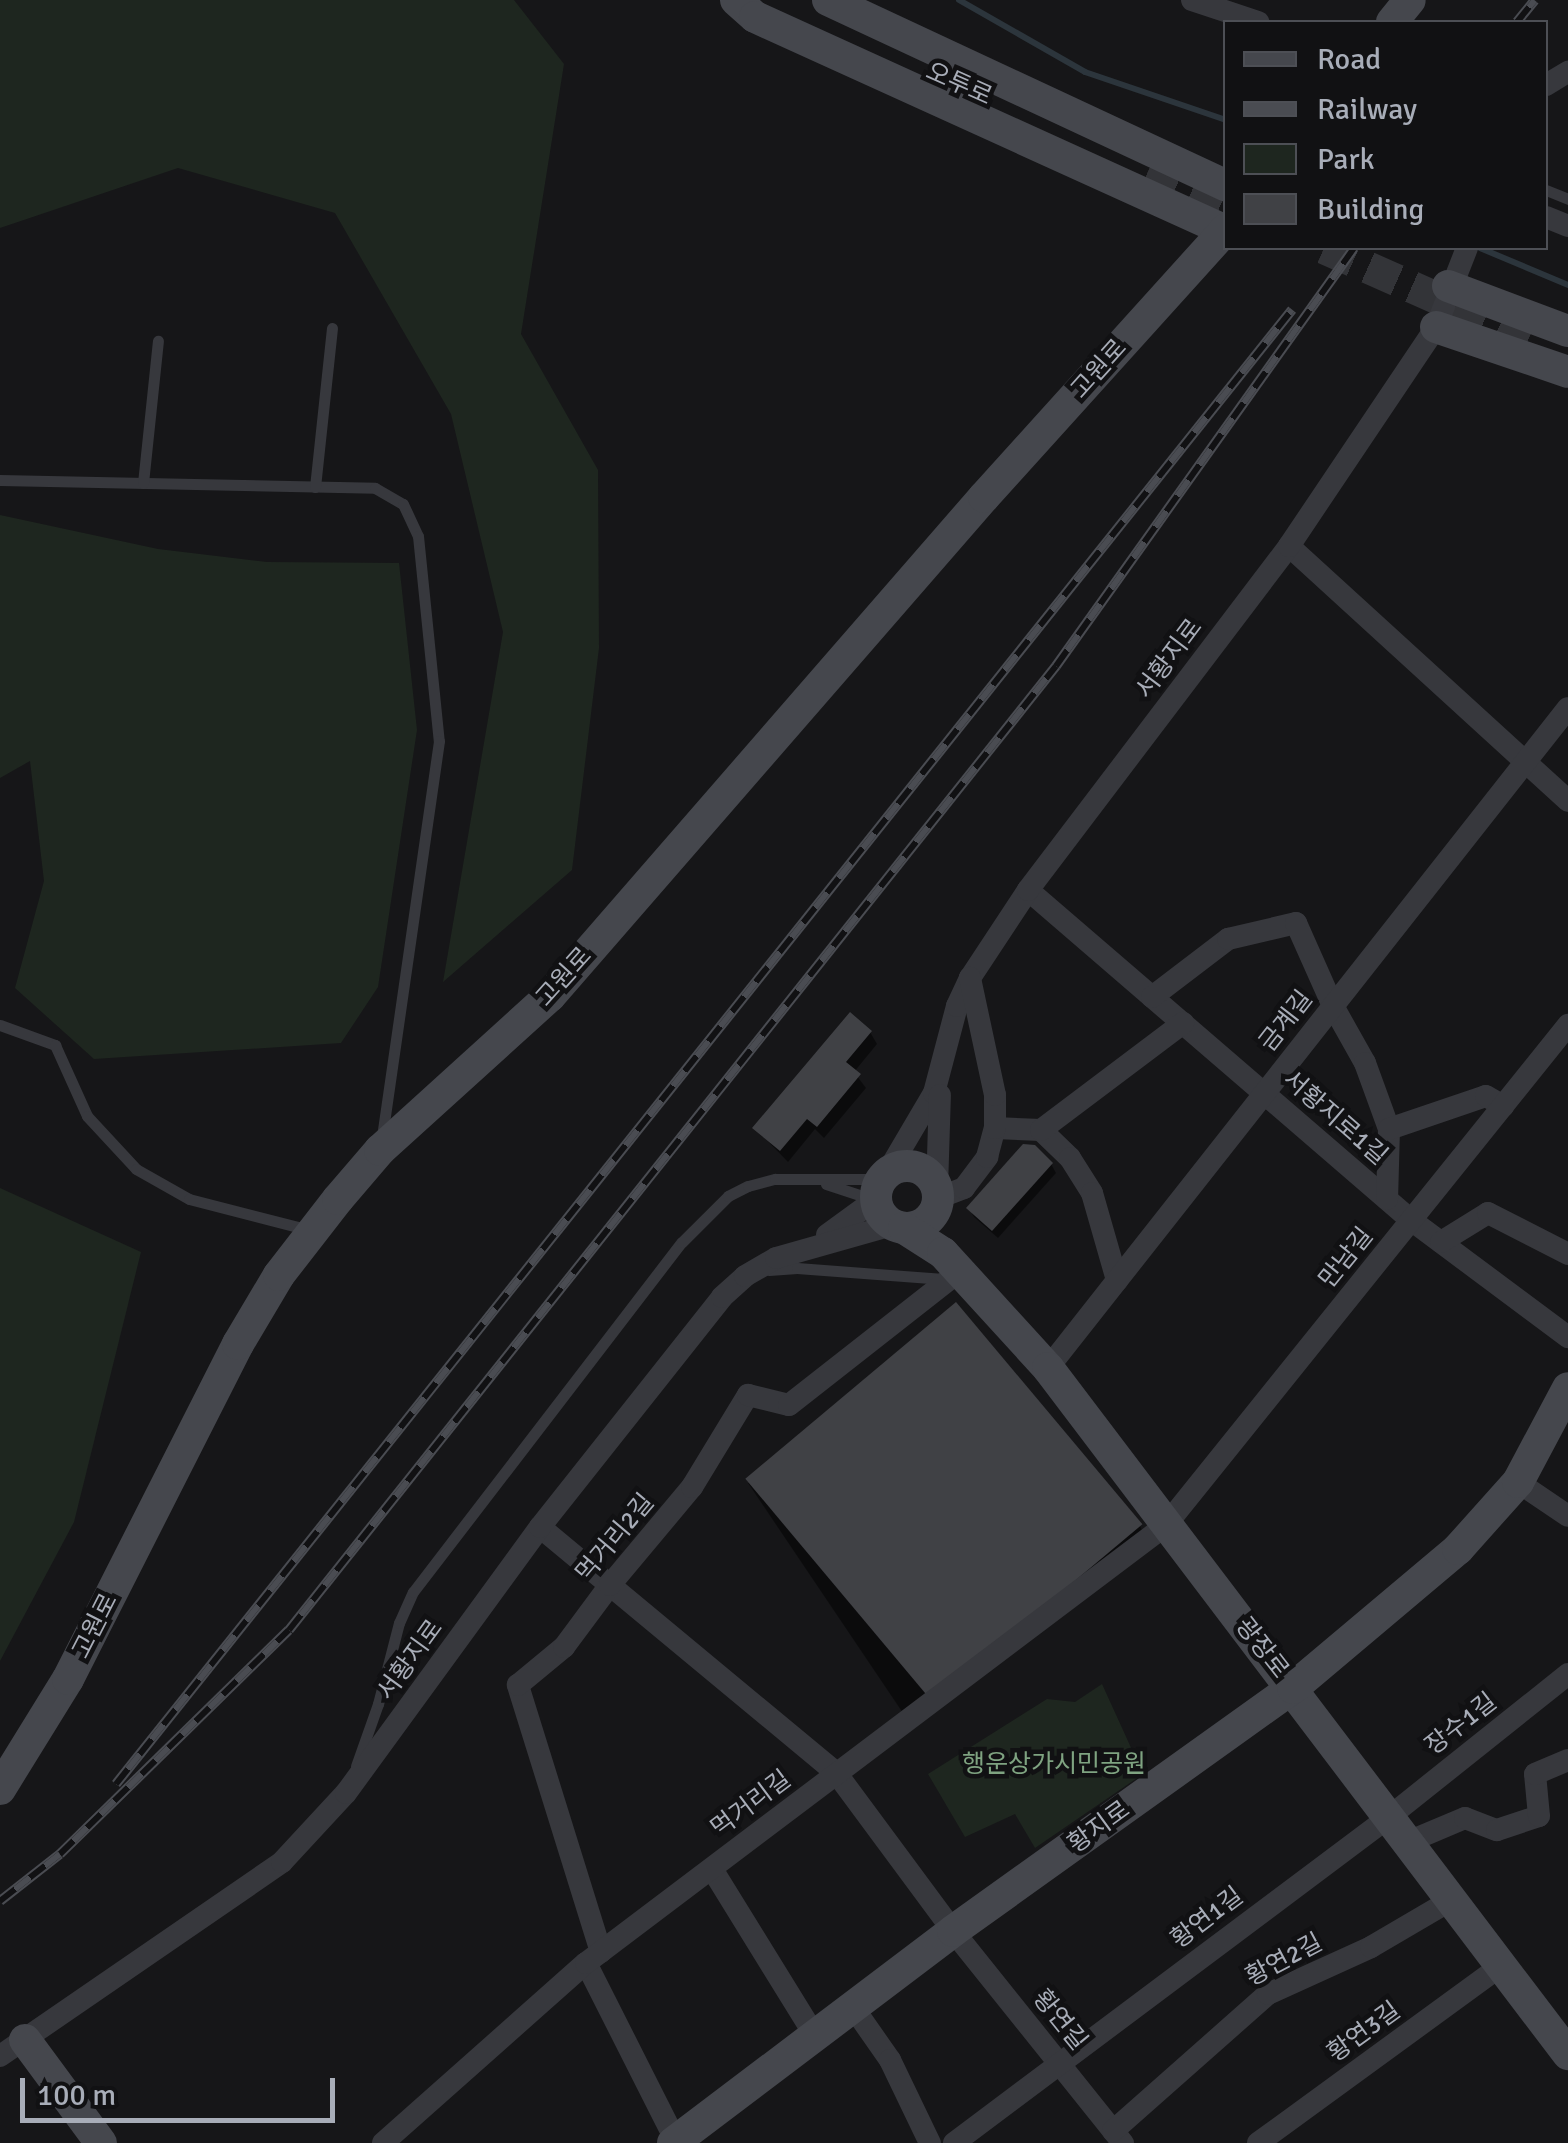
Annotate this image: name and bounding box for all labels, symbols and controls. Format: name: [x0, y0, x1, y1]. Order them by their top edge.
legend: [1223, 20, 1548, 250]
text: Road: [1317, 41, 1381, 78]
street label: 오투로: [921, 56, 997, 112]
text: Railway: [1317, 91, 1417, 128]
text: Park: [1317, 141, 1375, 178]
text: Building: [1317, 191, 1424, 228]
street label: 고원로: [1065, 333, 1133, 405]
street label: 서황지로: [1129, 613, 1209, 705]
street label: 고원로: [530, 941, 598, 1013]
street label: 금계길: [1253, 985, 1319, 1057]
street label: 서황지로1길: [1277, 1065, 1393, 1171]
street label: 만남길: [1313, 1222, 1379, 1294]
street label: 먹거리2길: [570, 1488, 660, 1588]
street label: 고원로: [66, 1588, 124, 1664]
street label: 광장로: [1229, 1612, 1295, 1684]
street label: 서황지로: [371, 1614, 449, 1706]
street label: 장수1길: [1419, 1687, 1503, 1761]
park label: 행운상가시민공원: [962, 1749, 1146, 1779]
street label: 먹거리길: [705, 1764, 797, 1844]
street label: 황지로: [1062, 1795, 1136, 1859]
street label: 황연1길: [1165, 1881, 1249, 1955]
street label: 황연2길: [1241, 1927, 1327, 1993]
street label: 황연길: [1027, 1984, 1093, 2056]
street label: 황연3길: [1322, 1996, 1406, 2068]
scale bar: [25, 2058, 340, 2120]
text: 100 m: [37, 2077, 116, 2114]

